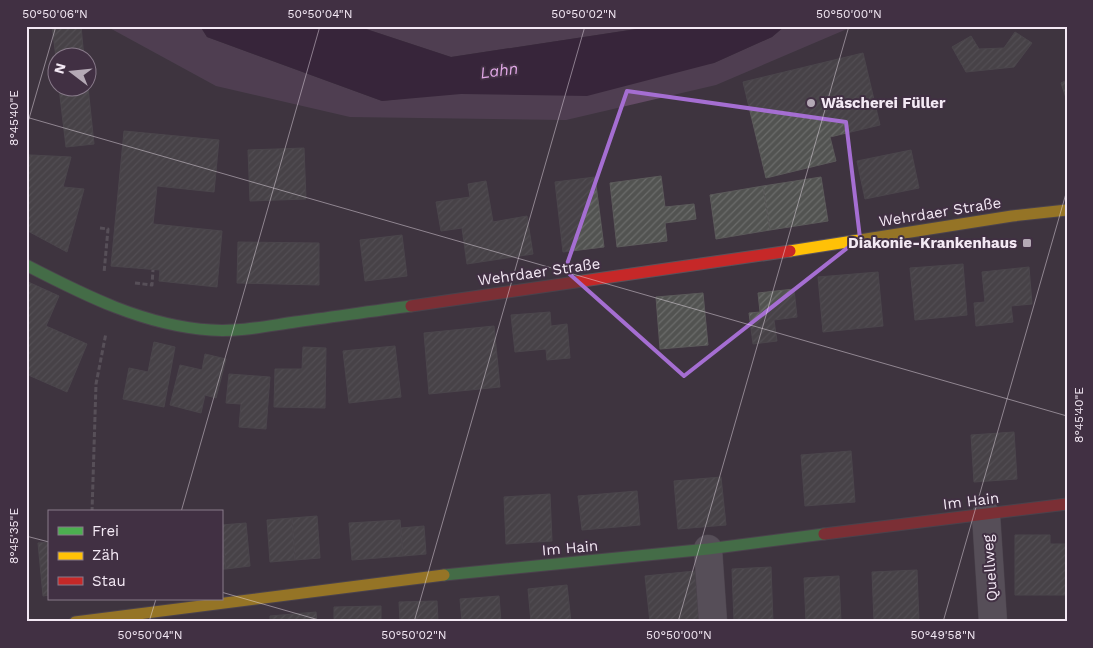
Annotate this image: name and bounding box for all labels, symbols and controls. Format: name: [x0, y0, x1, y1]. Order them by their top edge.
text: 50°50'06"N: [22, 7, 88, 21]
text: 50°50'04"N: [287, 7, 353, 21]
text: 50°50'02"N: [551, 7, 617, 21]
text: 50°50'00"N: [816, 7, 882, 21]
north arrow: [48, 48, 98, 98]
water label: Lahn: [479, 58, 519, 83]
text: N: [50, 61, 69, 76]
text: 8°45'40"E: [7, 90, 21, 146]
place label: Wäscherei Füller: [821, 94, 946, 112]
marker: Wäscherei Füller: [805, 97, 817, 109]
street label: Wehrdaer Straße: [878, 193, 1002, 231]
place label: Diakonie-Krankenhaus: [848, 234, 1017, 252]
marker: Diakonie-Krankenhaus: [1021, 237, 1033, 249]
street label: Wehrdaer Straße: [477, 255, 601, 289]
text: 8°45'40"E: [1072, 387, 1086, 443]
street label: Im Hain: [942, 489, 1000, 513]
text: 8°45'35"E: [7, 508, 21, 564]
legend: [48, 510, 222, 600]
text: Frei: [92, 522, 119, 540]
street label: Quellweg: [979, 534, 1001, 602]
street label: Im Hain: [541, 537, 599, 559]
text: Zäh: [92, 546, 119, 564]
text: Stau: [92, 572, 126, 590]
text: 50°50'04"N: [117, 628, 183, 642]
text: 50°50'02"N: [381, 628, 447, 642]
text: 50°50'00"N: [646, 628, 712, 642]
text: 50°49'58"N: [910, 628, 976, 642]

